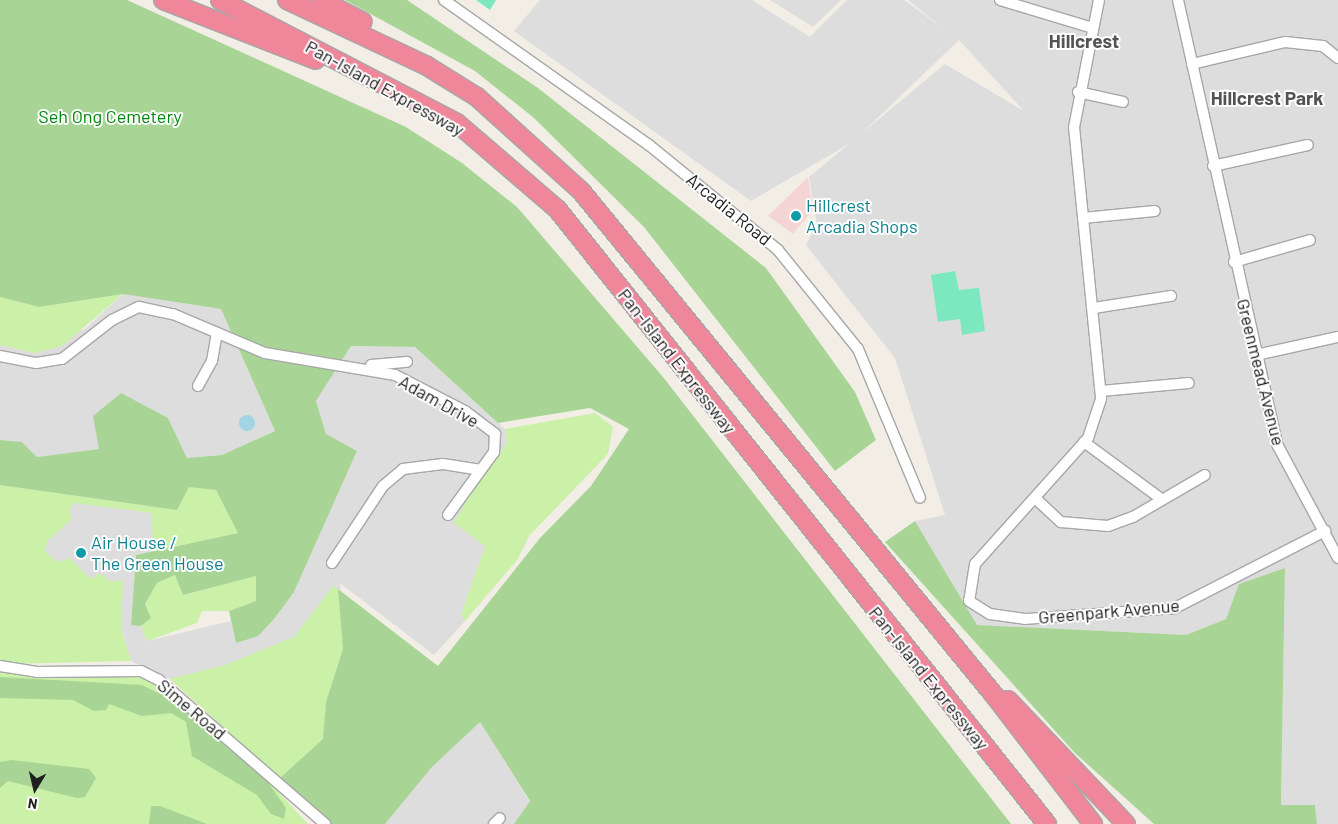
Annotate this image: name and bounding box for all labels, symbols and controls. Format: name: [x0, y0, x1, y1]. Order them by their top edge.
district label: Hillcrest: [1049, 30, 1119, 52]
street label: Pan-Island Expressway: [302, 35, 468, 141]
district label: Hillcrest Park: [1211, 87, 1323, 109]
park label: Seh Ong Cemetery: [38, 105, 182, 127]
street label: Arcadia Road: [682, 168, 776, 250]
place label: Hillcrest Arcadia Shops: [806, 195, 918, 238]
marker: Hillcrest Arcadia Shops: [790, 210, 802, 222]
street label: Pan-Island Expressway: [614, 284, 740, 438]
street label: Greenmead Avenue: [1232, 296, 1290, 448]
street label: Adam Drive: [395, 370, 483, 432]
place label: Air House / The Green House: [91, 532, 223, 574]
marker: Air House / The Green House: [75, 547, 87, 559]
street label: Greenpark Avenue: [1037, 594, 1181, 628]
street label: Pan-Island Expressway: [865, 602, 993, 754]
street label: Sime Road: [153, 674, 231, 744]
north arrow: [10, 764, 60, 814]
text: N: [27, 795, 39, 813]

